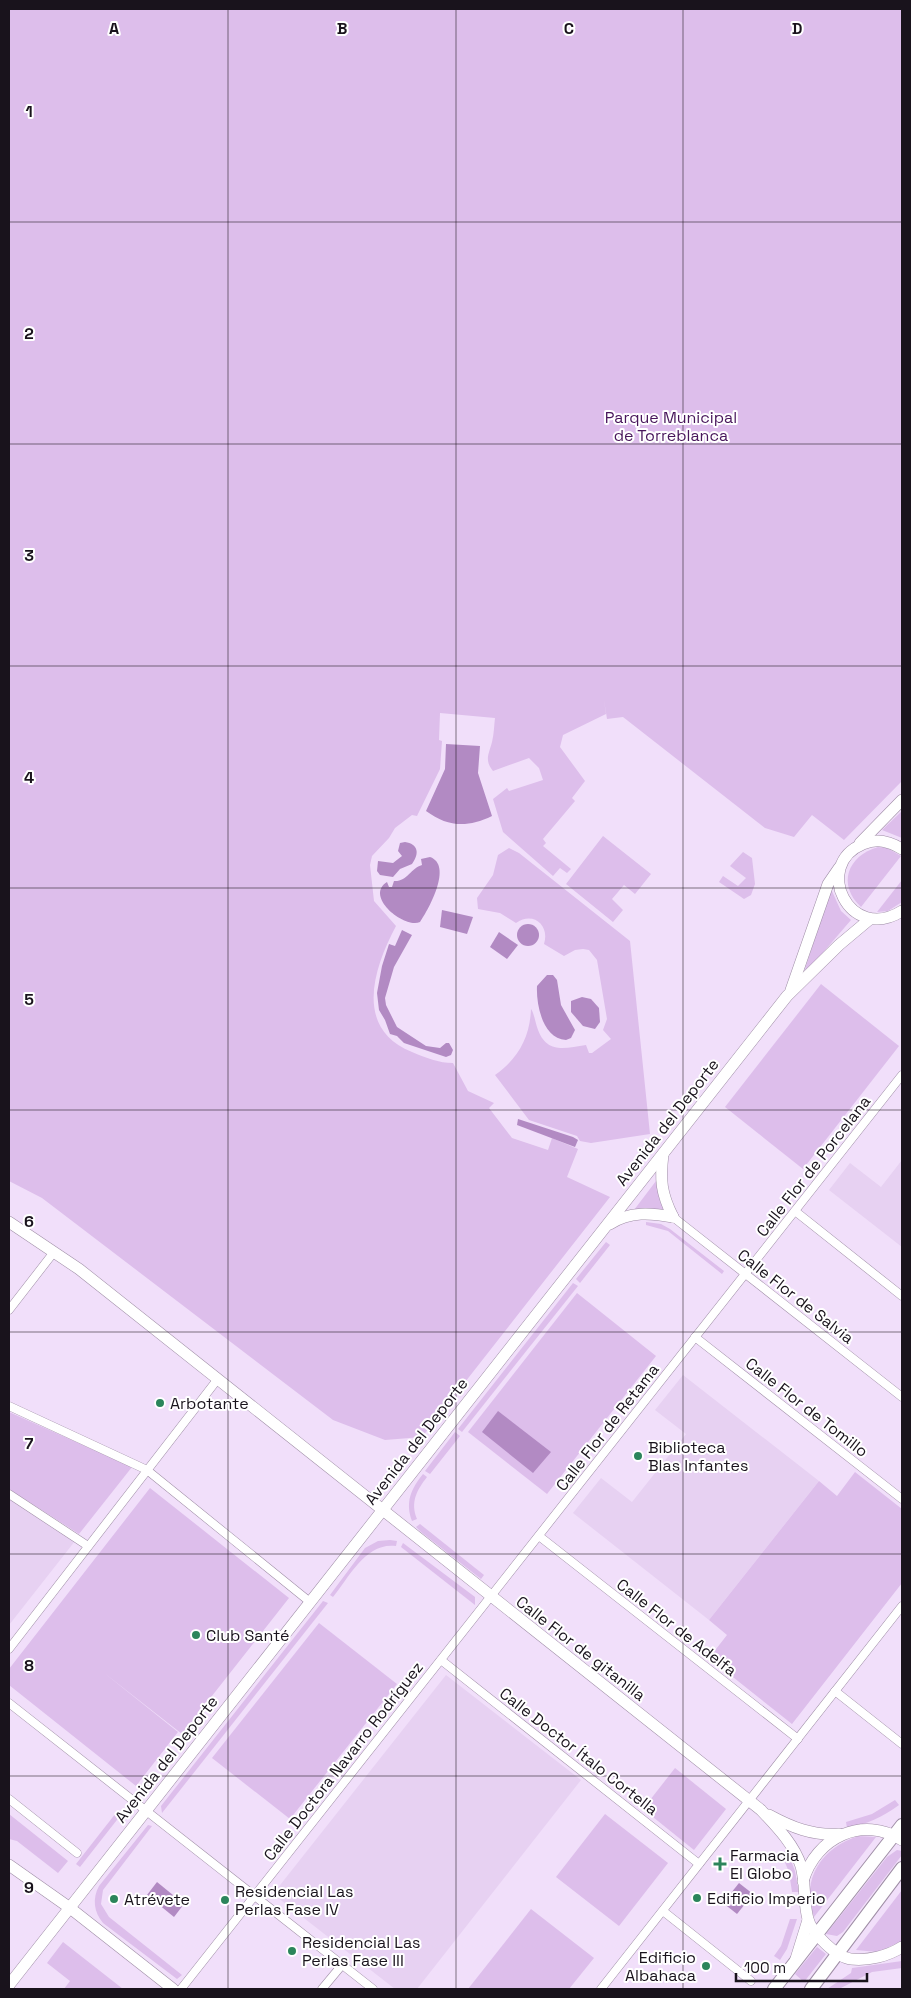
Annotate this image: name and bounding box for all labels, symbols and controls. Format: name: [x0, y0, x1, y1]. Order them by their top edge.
text: A: [109, 18, 119, 39]
text: B: [337, 18, 347, 39]
text: C: [564, 18, 574, 39]
text: D: [792, 18, 802, 39]
text: 1: [25, 101, 33, 122]
text: 2: [24, 323, 34, 344]
park label: Parque Municipal de Torreblanca: [605, 407, 737, 446]
text: 3: [24, 545, 34, 566]
text: 4: [24, 767, 34, 788]
text: 5: [24, 989, 34, 1010]
street label: Avenida del Deporte: [611, 1055, 724, 1190]
street label: Calle Flor de Porcelana: [752, 1091, 875, 1241]
text: 6: [24, 1211, 34, 1232]
street label: Calle Flor de Salvia: [733, 1244, 858, 1348]
street label: Calle Flor de Tomillo: [741, 1353, 872, 1462]
street label: Calle Flor de Retama: [551, 1359, 664, 1495]
street label: Avenida del Deporte: [360, 1374, 473, 1509]
place label: Arbotante: [170, 1393, 249, 1414]
marker: Arbotante: [154, 1397, 166, 1409]
text: 7: [25, 1433, 34, 1454]
place label: Biblioteca Blas Infantes: [648, 1437, 748, 1476]
marker: Biblioteca Blas Infantes: [632, 1450, 644, 1462]
street label: Calle Flor de Adelfa: [612, 1574, 741, 1681]
street label: Calle Flor de gitanilla: [512, 1591, 650, 1706]
place label: Club Santé: [206, 1625, 290, 1646]
marker: Club Santé: [190, 1629, 202, 1641]
text: 8: [24, 1655, 34, 1676]
street label: Calle Doctora Navarro Rodríguez: [259, 1657, 428, 1865]
street label: Calle Doctor Ítalo Cortella: [495, 1683, 662, 1820]
street label: Avenida del Deporte: [110, 1692, 223, 1827]
place label: Farmacia El Globo: [730, 1845, 799, 1884]
marker: Farmacia El Globo: [714, 1858, 726, 1870]
text: 9: [24, 1877, 34, 1898]
place label: Residencial Las Perlas Fase IV: [235, 1881, 354, 1920]
place label: Edificio Imperio: [707, 1888, 826, 1909]
place label: Atrévete: [124, 1889, 190, 1910]
marker: Edificio Imperio: [691, 1892, 703, 1904]
marker: Atrévete: [108, 1893, 120, 1905]
marker: Residencial Las Perlas Fase IV: [219, 1894, 231, 1906]
place label: Residencial Las Perlas Fase III: [302, 1932, 421, 1971]
marker: Residencial Las Perlas Fase III: [286, 1945, 298, 1957]
place label: Edificio Albahaca: [625, 1947, 696, 1986]
scale bar: [736, 1950, 867, 1982]
text: 100 m: [744, 1958, 786, 1977]
marker: Edificio Albahaca: [700, 1960, 712, 1972]

